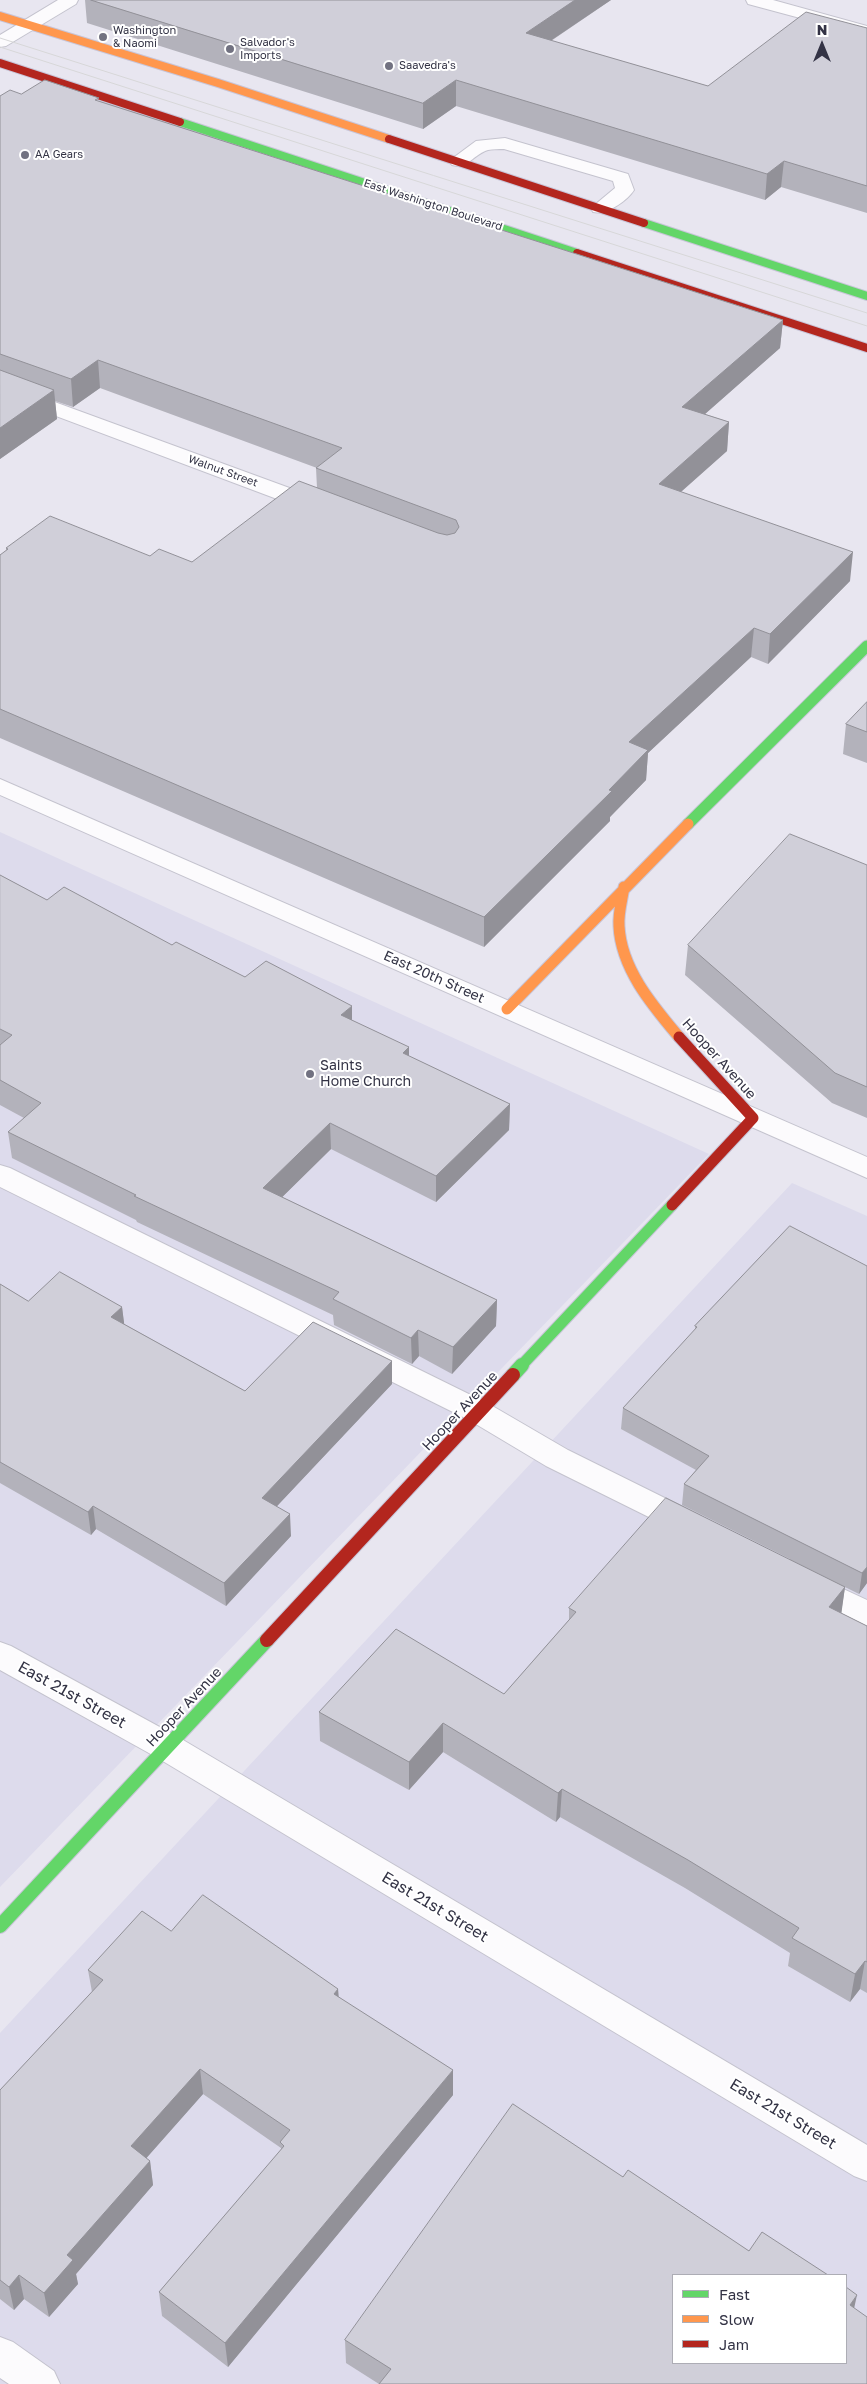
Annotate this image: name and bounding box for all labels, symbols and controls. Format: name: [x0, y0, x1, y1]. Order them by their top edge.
north arrow: [797, 20, 847, 70]
text: N: [817, 21, 827, 38]
place label: Washington & Naomi: [113, 24, 176, 50]
marker: Washington & Naomi: [97, 31, 109, 43]
place label: Salvador's Imports: [240, 36, 295, 62]
marker: Salvador's Imports: [224, 43, 236, 55]
place label: Saavedra's: [399, 59, 456, 73]
marker: Saavedra's: [383, 60, 395, 72]
place label: AA Gears: [35, 148, 83, 162]
marker: AA Gears: [19, 149, 31, 161]
street label: East Washington Boulevard: [362, 176, 504, 234]
street label: Walnut Street: [186, 452, 260, 490]
street label: East 20th Street: [381, 947, 487, 1007]
street label: Hooper Avenue: [678, 1015, 760, 1103]
place label: Saints Home Church: [320, 1058, 411, 1090]
marker: Saints Home Church: [304, 1068, 316, 1080]
street label: Hooper Avenue: [419, 1368, 501, 1454]
street label: East 21st Street: [15, 1657, 129, 1733]
street label: Hooper Avenue: [143, 1664, 225, 1750]
street label: East 21st Street: [378, 1868, 492, 1946]
street label: East 21st Street: [726, 2075, 840, 2153]
legend: [672, 2274, 847, 2364]
text: Fast: [719, 2285, 750, 2303]
text: Slow: [719, 2310, 754, 2328]
text: Jam: [719, 2335, 749, 2353]

